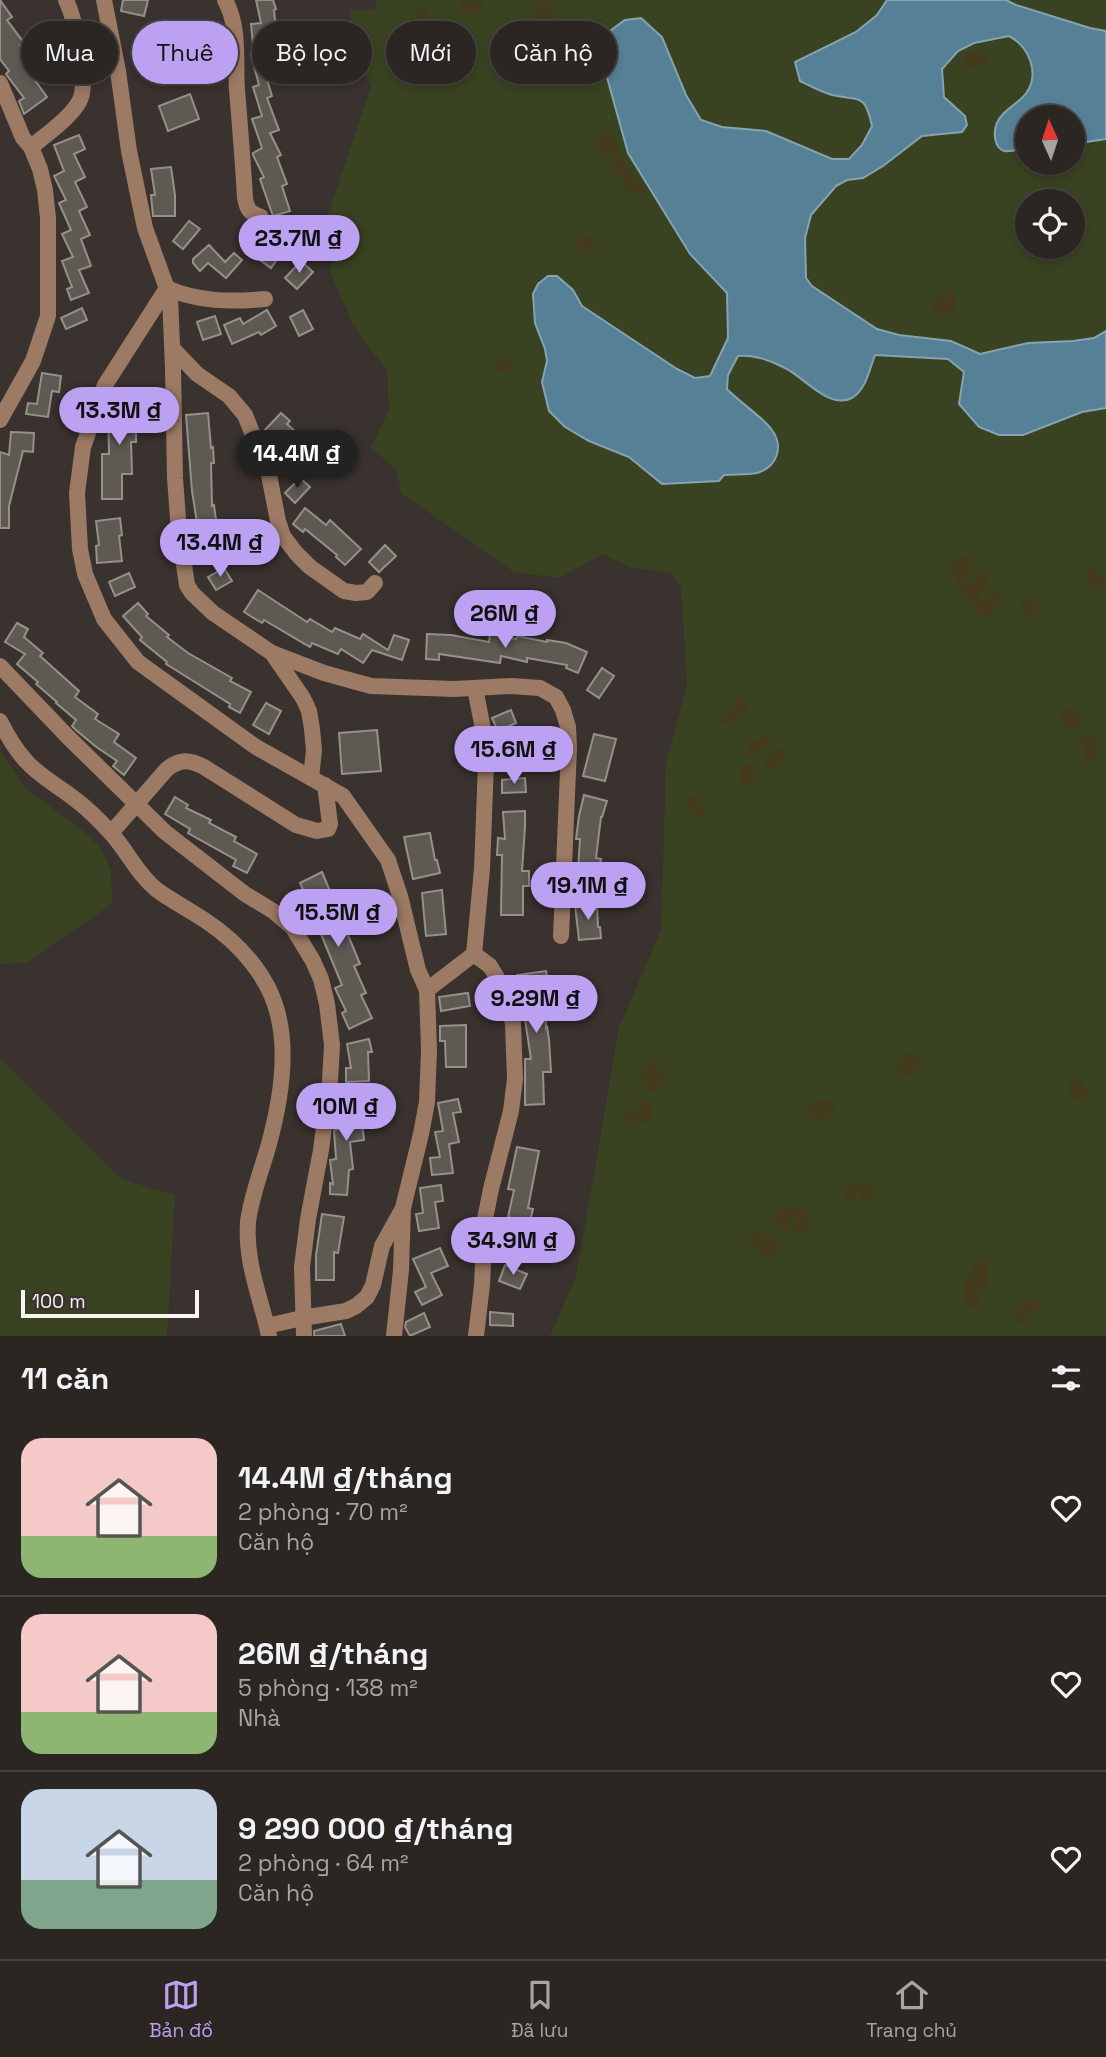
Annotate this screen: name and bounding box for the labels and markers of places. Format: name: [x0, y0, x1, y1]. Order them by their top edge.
pin: 23.7M ₫: [234, 216, 364, 275]
pin: 13.3M ₫: [54, 388, 184, 447]
pin: 14.4M ₫: [232, 430, 362, 490]
pin: 13.4M ₫: [155, 520, 285, 579]
pin: 26M ₫: [456, 590, 554, 650]
pin: 15.6M ₫: [449, 726, 579, 786]
pin: 19.1M ₫: [523, 862, 653, 922]
pin: 15.5M ₫: [273, 890, 403, 949]
pin: 9.29M ₫: [471, 976, 601, 1035]
pin: 10M ₫: [297, 1084, 395, 1143]
pin: 34.9M ₫: [448, 1218, 578, 1277]

